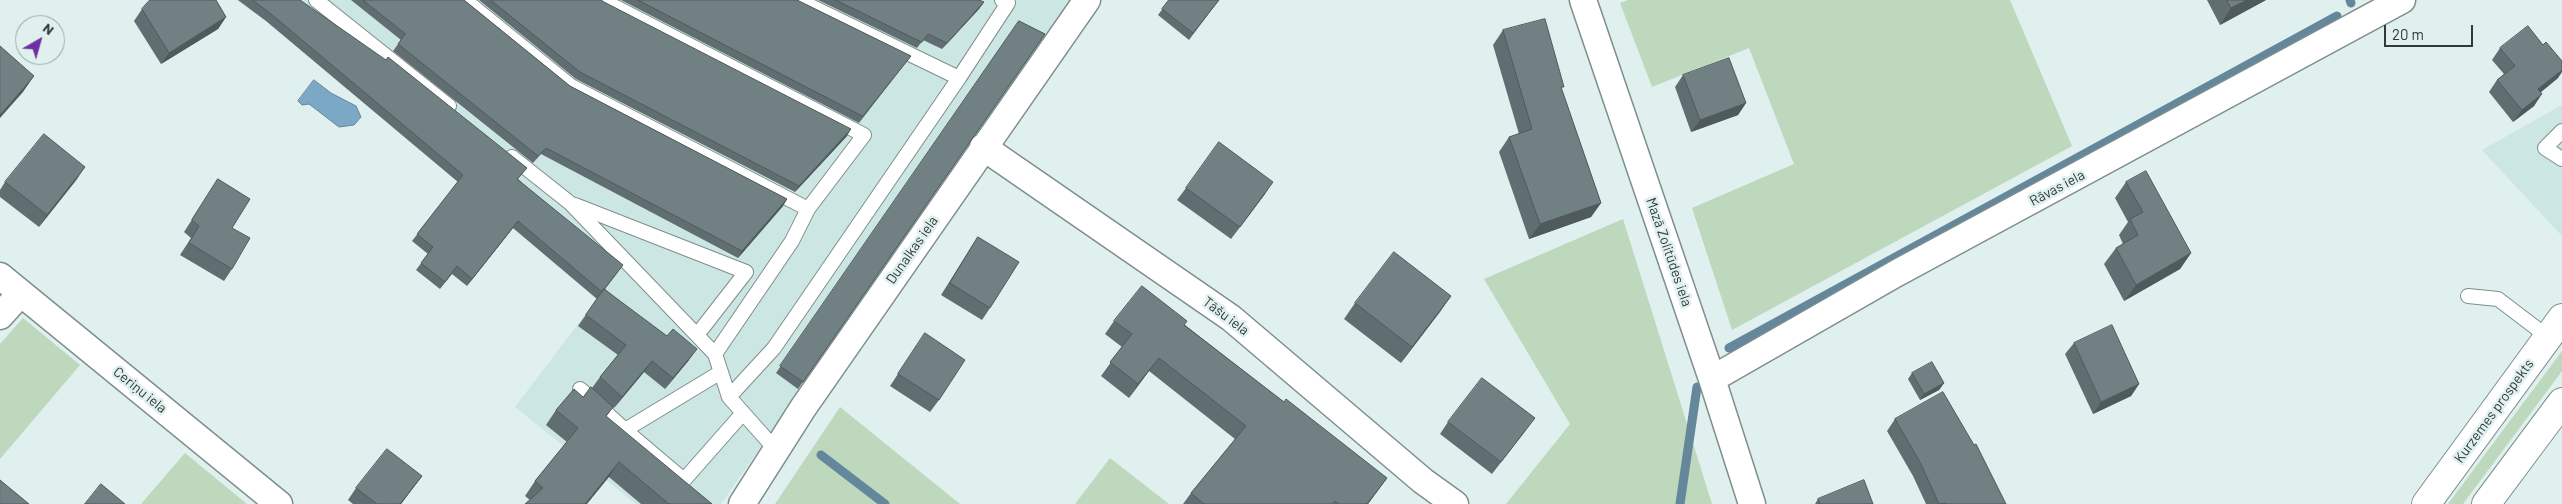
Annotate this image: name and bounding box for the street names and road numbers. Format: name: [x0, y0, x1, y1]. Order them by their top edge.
street label: Rāvas iela: [2026, 166, 2088, 210]
street label: Mazā Zolitūdes iela: [1642, 195, 1696, 309]
street label: Dunalkas iela: [882, 213, 942, 287]
street label: Tāšu iela: [1200, 293, 1252, 339]
street label: Kurzemes prospekts: [2451, 356, 2537, 466]
street label: Ceriņu iela: [110, 363, 170, 417]

